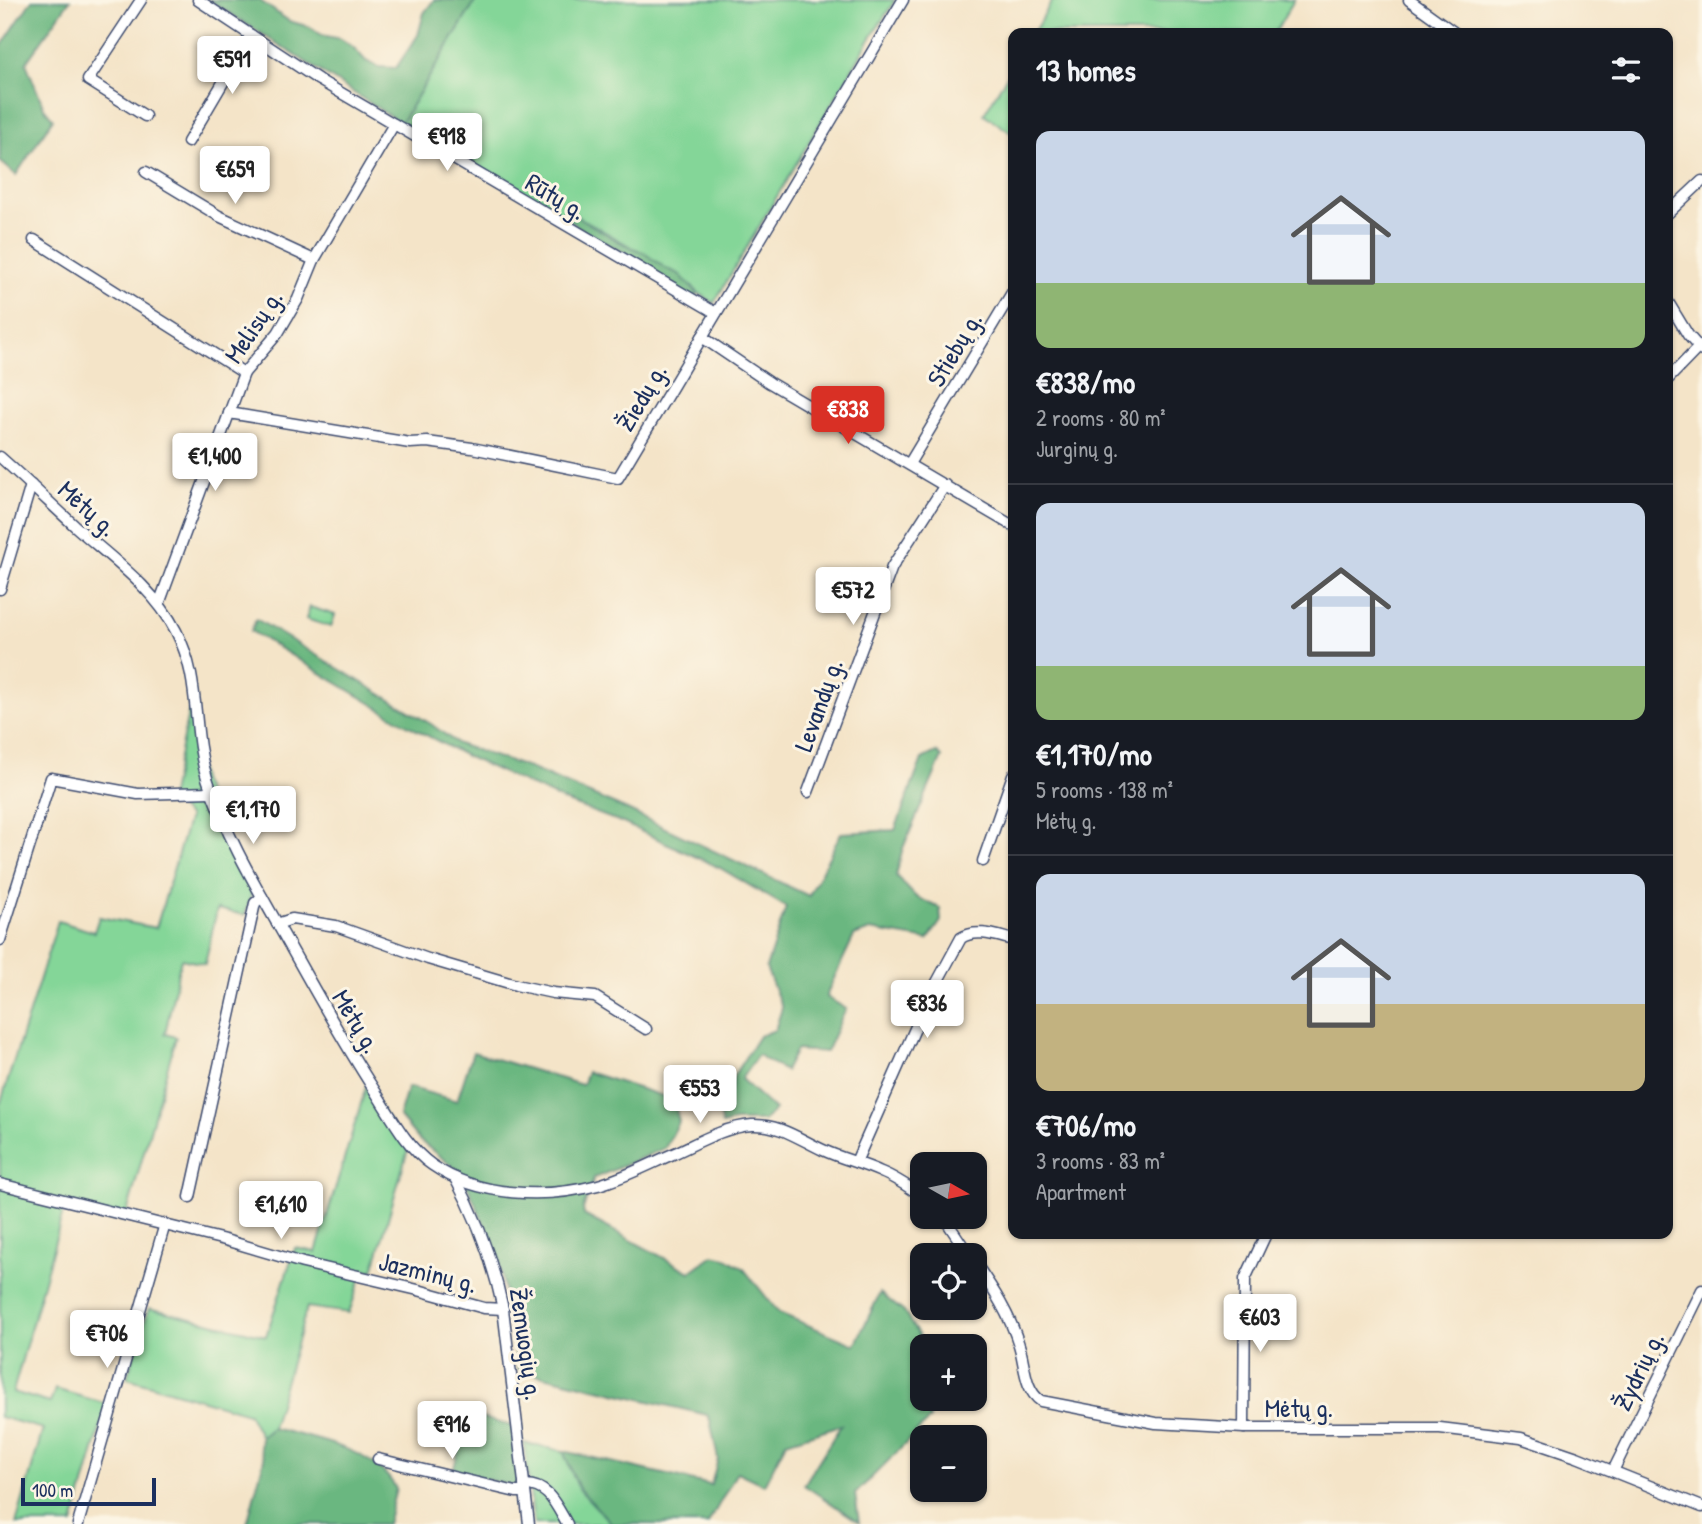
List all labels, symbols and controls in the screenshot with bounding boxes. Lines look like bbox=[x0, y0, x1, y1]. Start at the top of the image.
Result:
pin: €591 bbox=[191, 36, 273, 96]
text: €591 bbox=[213, 43, 251, 74]
text: 13 homes bbox=[1036, 50, 1136, 90]
icon: filters bbox=[1607, 51, 1645, 89]
pin: €918 bbox=[406, 114, 488, 173]
text: €918 bbox=[428, 120, 466, 151]
pin: €659 bbox=[194, 146, 276, 206]
text: €659 bbox=[216, 153, 254, 184]
street label: Rūtų g. bbox=[519, 164, 593, 228]
icon: home bbox=[1278, 177, 1404, 303]
street label: Melisų g. bbox=[216, 282, 290, 370]
street label: Stiebų g. bbox=[918, 305, 990, 393]
street label: Žiedų g. bbox=[607, 357, 675, 437]
text: €838/mo bbox=[1036, 362, 1135, 402]
pin: €838 bbox=[807, 386, 889, 446]
text: €838 bbox=[827, 393, 869, 424]
text: 2 rooms · 80 m² bbox=[1036, 402, 1166, 433]
text: Jurginų g. bbox=[1036, 433, 1118, 464]
pin: €1,400 bbox=[158, 434, 272, 493]
text: €1,400 bbox=[188, 440, 242, 471]
street label: Mėtų g. bbox=[51, 472, 125, 544]
icon: home bbox=[1278, 549, 1404, 675]
pin: €572 bbox=[812, 568, 894, 627]
text: €572 bbox=[832, 574, 874, 605]
street label: Levandų g. bbox=[785, 654, 851, 756]
text: €1,170/mo bbox=[1036, 734, 1152, 774]
text: 5 rooms · 138 m² bbox=[1036, 774, 1173, 805]
pin: €1,170 bbox=[196, 786, 310, 846]
text: €1,170 bbox=[226, 793, 280, 824]
text: Mėtų g. bbox=[1036, 805, 1096, 836]
icon: home bbox=[1278, 920, 1404, 1046]
pin: €836 bbox=[886, 981, 968, 1040]
street label: Mėtų g. bbox=[324, 983, 390, 1059]
text: €836 bbox=[907, 987, 947, 1018]
pin: €553 bbox=[659, 1066, 741, 1125]
text: €553 bbox=[680, 1072, 720, 1103]
text: €706/mo bbox=[1036, 1105, 1136, 1145]
text: 3 rooms · 83 m² bbox=[1036, 1145, 1165, 1176]
north arrow bbox=[910, 1152, 987, 1228]
map controls bbox=[910, 1152, 987, 1502]
text: Apartment bbox=[1036, 1176, 1126, 1207]
pin: €1,610 bbox=[224, 1182, 338, 1241]
text: €1,610 bbox=[255, 1188, 307, 1219]
street label: Jazminų g. bbox=[375, 1243, 481, 1301]
button: locate bbox=[910, 1243, 987, 1320]
street label: Žemuogių g. bbox=[502, 1286, 552, 1402]
pin: €603 bbox=[1219, 1294, 1301, 1354]
text: €603 bbox=[1240, 1301, 1280, 1332]
pin: €706 bbox=[66, 1310, 148, 1370]
text: €706 bbox=[86, 1317, 128, 1348]
street label: Žydrių g. bbox=[1604, 1326, 1672, 1416]
button: + bbox=[910, 1334, 987, 1411]
street label: Mėtų g. bbox=[1265, 1390, 1333, 1425]
pin: €916 bbox=[411, 1402, 493, 1461]
text: €916 bbox=[433, 1408, 471, 1439]
button: − bbox=[910, 1425, 987, 1502]
scale bar bbox=[21, 1475, 156, 1507]
text: 100 m bbox=[32, 1477, 73, 1503]

